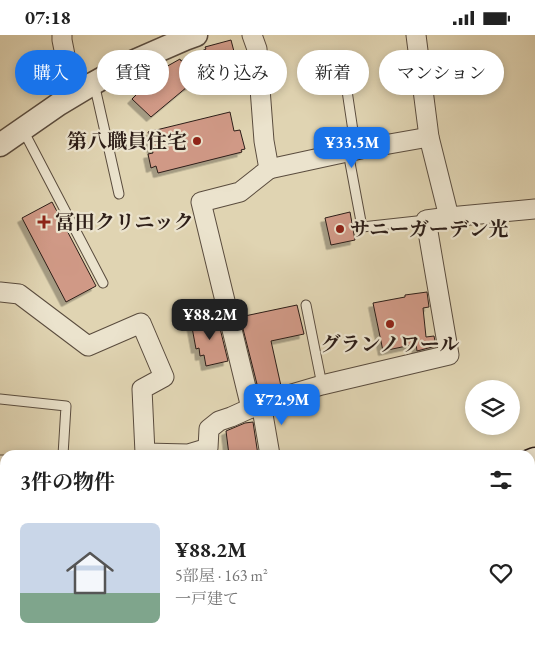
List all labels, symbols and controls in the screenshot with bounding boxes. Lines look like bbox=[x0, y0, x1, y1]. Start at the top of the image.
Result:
text: 07:18 bbox=[25, 5, 71, 30]
chip: 購入 bbox=[15, 50, 87, 95]
chip: 賃貸 bbox=[97, 50, 169, 95]
chip: 絞り込み bbox=[179, 50, 287, 95]
chip: 新着 bbox=[297, 50, 369, 95]
chip: マンション bbox=[379, 50, 504, 95]
pin: ¥33.5M bbox=[311, 127, 393, 169]
place label: 第八職員住宅 bbox=[67, 128, 187, 154]
text: ¥33.5M bbox=[325, 132, 379, 153]
marker: 第八職員住宅 bbox=[191, 135, 203, 147]
place label: 冨田クリニック bbox=[55, 209, 194, 235]
marker: 冨田クリニック bbox=[37, 215, 51, 229]
place label: サニーガーデン光 bbox=[350, 216, 508, 242]
marker: サニーガーデン光 bbox=[334, 223, 346, 235]
pin: ¥88.2M bbox=[169, 299, 251, 341]
text: ¥88.2M bbox=[183, 304, 237, 325]
marker: グランノワール bbox=[384, 318, 396, 330]
place label: グランノワール bbox=[321, 331, 459, 357]
map controls bbox=[465, 380, 520, 435]
button: layers bbox=[465, 380, 520, 435]
pin: ¥72.9M bbox=[241, 383, 323, 426]
text: ¥72.9M bbox=[255, 389, 309, 410]
icon: filters bbox=[487, 466, 515, 494]
text: 3件の物件 bbox=[20, 468, 115, 495]
text: ¥88.2M bbox=[175, 536, 246, 563]
icon: home bbox=[60, 543, 120, 603]
icon: heart bbox=[487, 559, 515, 587]
text: 5部屋 · 163 m² bbox=[175, 565, 268, 586]
text: 一戸建て bbox=[175, 588, 239, 609]

